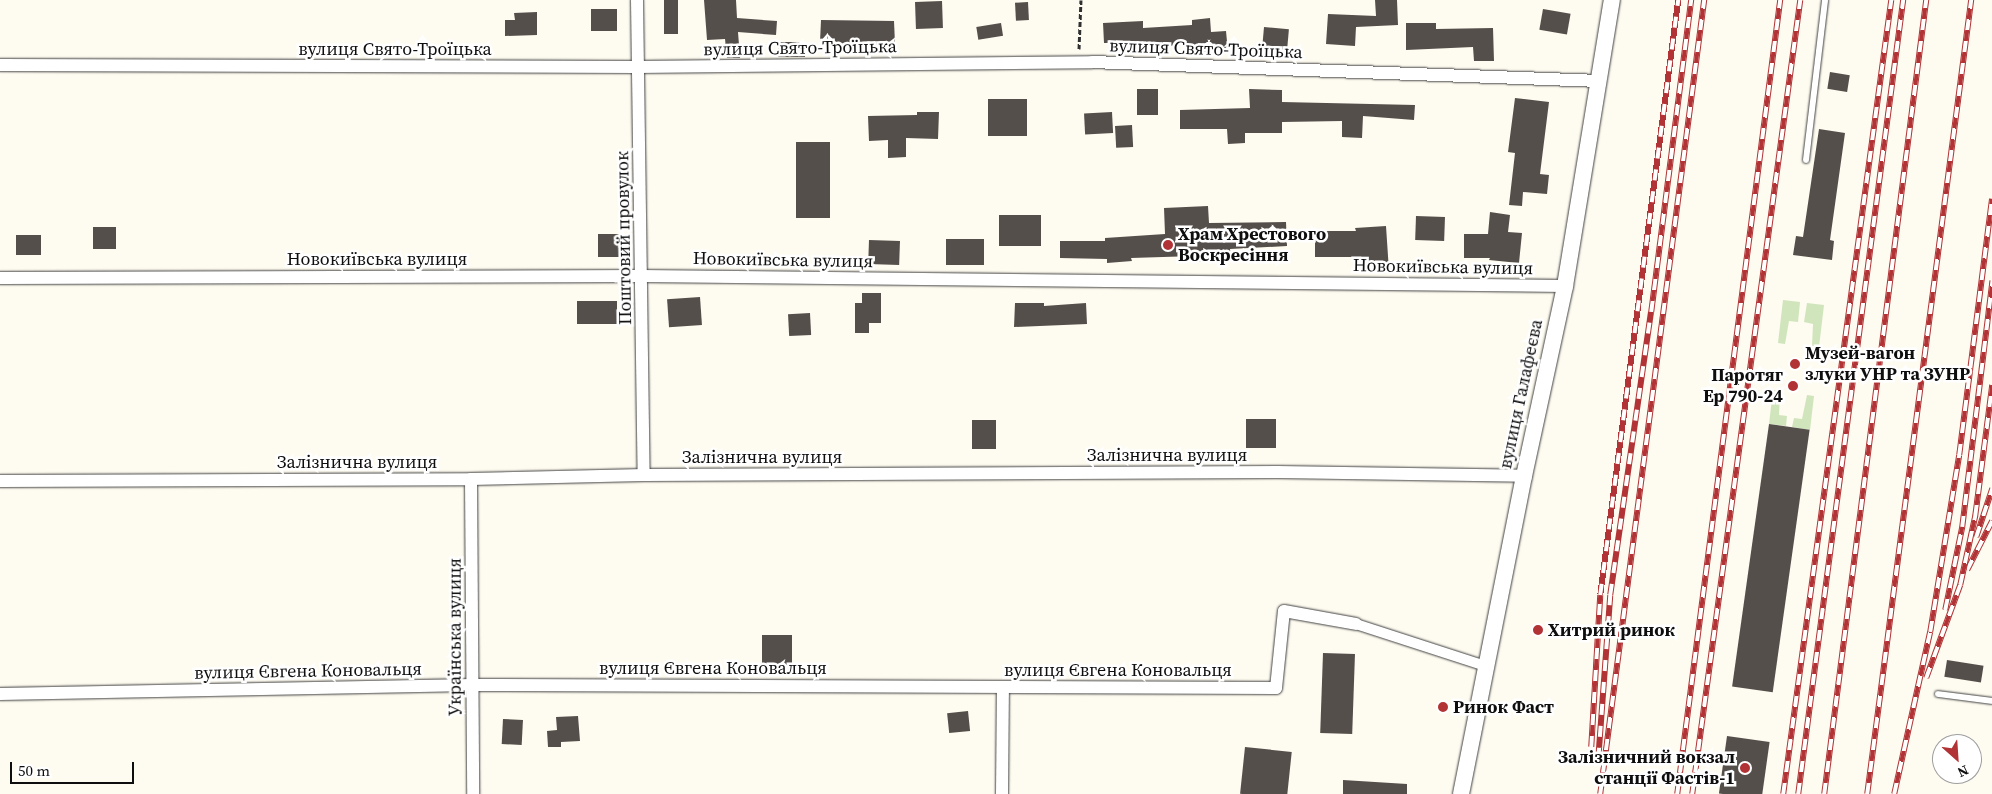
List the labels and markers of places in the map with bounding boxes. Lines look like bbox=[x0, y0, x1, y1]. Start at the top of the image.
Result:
place label: Храм Хрестового Воскресіння bbox=[1178, 224, 1326, 266]
marker: Храм Хрестового Воскресіння bbox=[1162, 239, 1174, 251]
place label: Музей-вагон злуки УНР та ЗУНР bbox=[1805, 343, 1970, 386]
marker: Музей-вагон злуки УНР та ЗУНР bbox=[1789, 358, 1801, 370]
place label: Паротяг Ер 790-24 bbox=[1703, 365, 1783, 408]
marker: Паротяг Ер 790-24 bbox=[1787, 380, 1799, 392]
place label: Хитрий ринок bbox=[1548, 619, 1675, 641]
marker: Хитрий ринок bbox=[1532, 624, 1544, 636]
place label: Ринок Фаст bbox=[1453, 696, 1554, 718]
marker: Ринок Фаст bbox=[1437, 701, 1449, 713]
place label: Залізничний вокзал станції Фастів-1 bbox=[1558, 747, 1735, 790]
marker: Залізничний вокзал станції Фастів-1 bbox=[1739, 762, 1751, 774]

